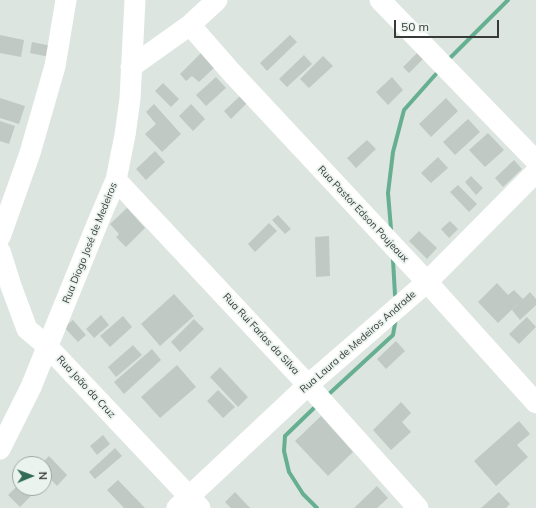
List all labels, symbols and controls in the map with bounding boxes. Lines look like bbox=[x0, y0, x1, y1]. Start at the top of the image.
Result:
scale bar bbox=[396, 12, 501, 38]
text: 50 m bbox=[401, 19, 429, 34]
street label: Rua Pastor Edson Poujeaux bbox=[315, 163, 411, 265]
street label: Rua Diogo José de Medeiros bbox=[60, 181, 120, 305]
street label: Rua Laura de Medeiros Andrade bbox=[298, 288, 418, 396]
street label: Rua Rui Farias da Silva bbox=[220, 291, 302, 377]
street label: Rua João da Cruz bbox=[54, 353, 118, 421]
north arrow bbox=[12, 456, 52, 496]
text: N bbox=[36, 472, 50, 480]

